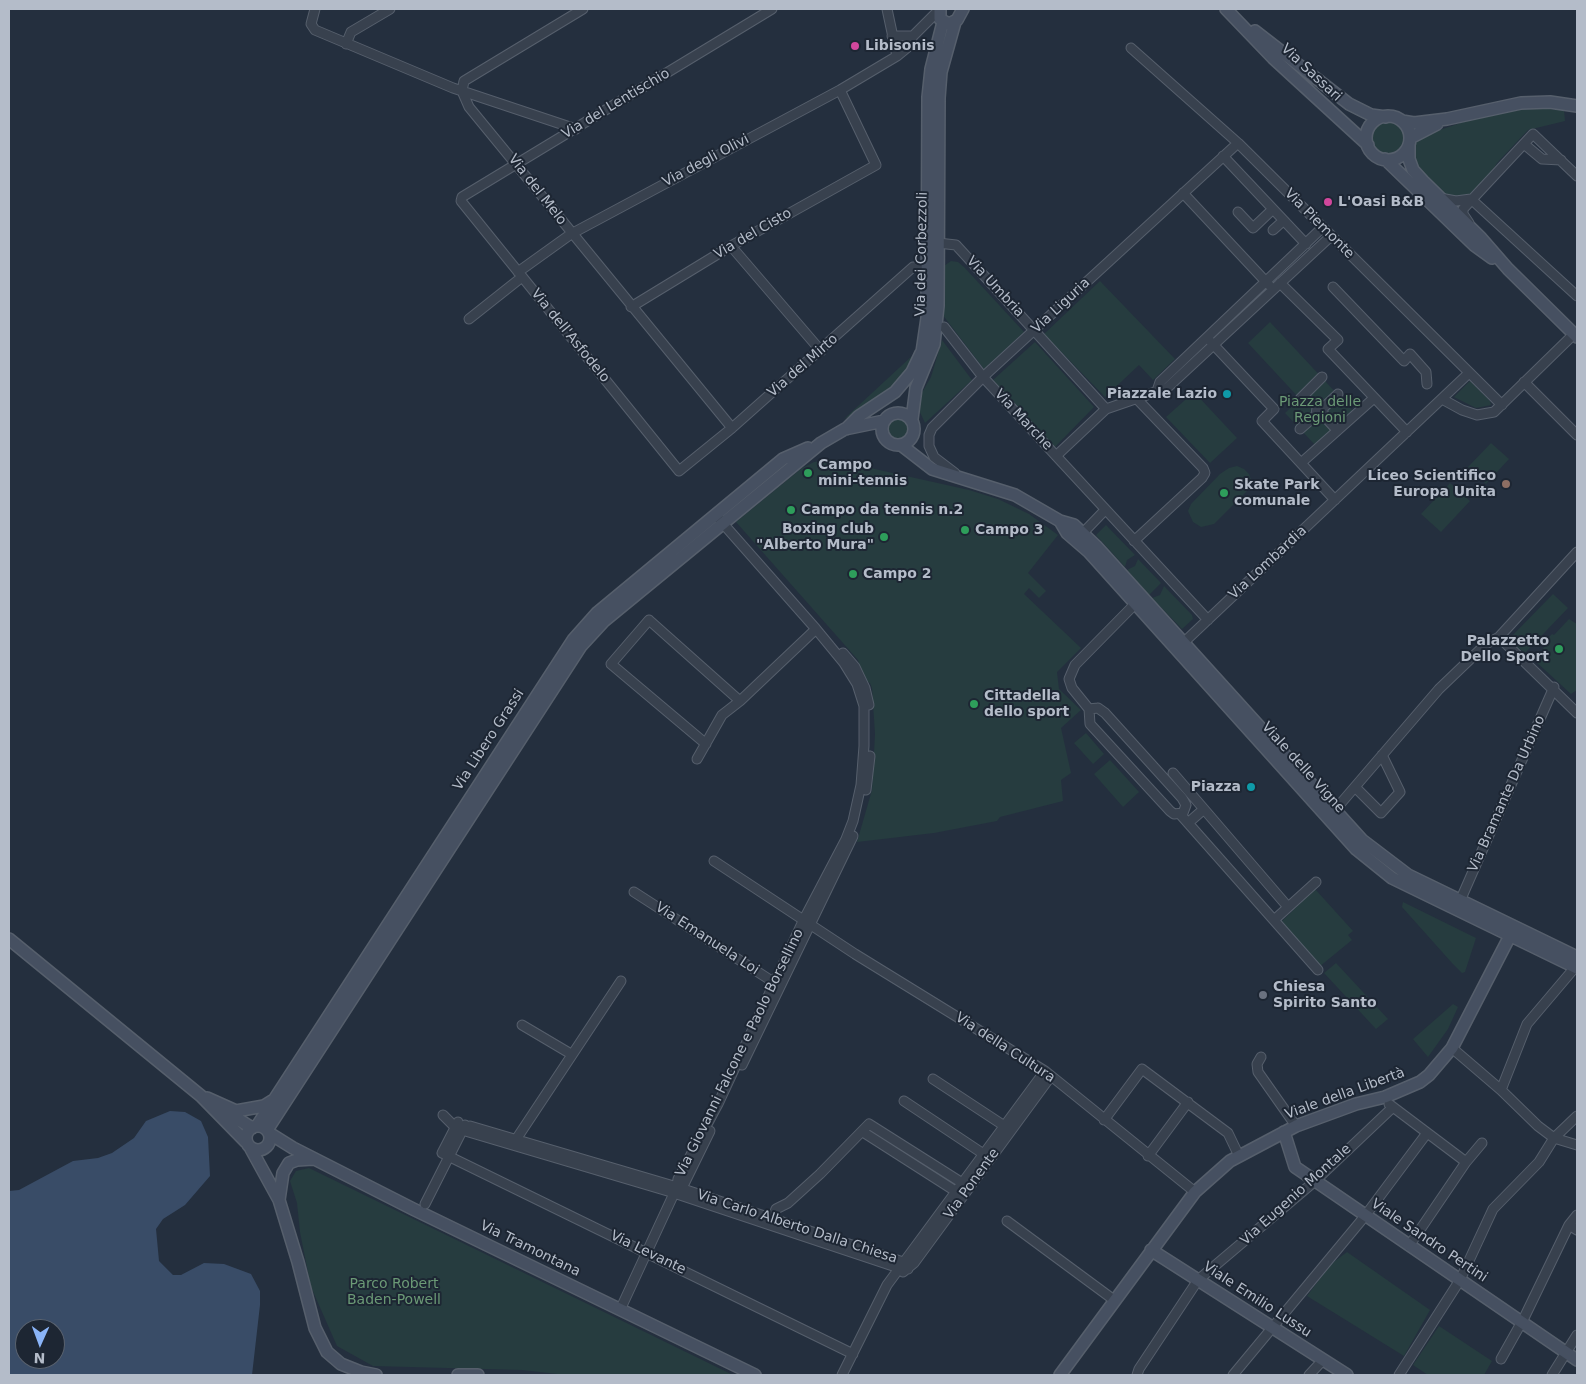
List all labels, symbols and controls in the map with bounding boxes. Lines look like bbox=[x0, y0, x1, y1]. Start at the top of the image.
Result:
place label: Libisonis bbox=[865, 38, 935, 54]
marker: Libisonis bbox=[849, 40, 861, 52]
street label: Via Sassari bbox=[1277, 41, 1345, 105]
street label: Via del Lentischio bbox=[559, 65, 673, 143]
street label: Via degli Olivi bbox=[660, 131, 752, 191]
street label: Via del Melo bbox=[504, 151, 570, 229]
street label: Via Piemonte bbox=[1281, 186, 1357, 262]
street label: Via dei Corbezzoli bbox=[913, 192, 931, 316]
place label: L'Oasi B&B bbox=[1338, 194, 1424, 210]
marker: L'Oasi B&B bbox=[1322, 196, 1334, 208]
street label: Via del Cisto bbox=[711, 205, 795, 263]
street label: Via Umbria bbox=[963, 253, 1027, 321]
street label: Via Liguria bbox=[1028, 275, 1094, 337]
street label: Via dell'Asfodelo bbox=[527, 286, 613, 386]
street label: Via del Mirto bbox=[764, 331, 842, 401]
street label: Via Marche bbox=[990, 386, 1056, 454]
place label: Piazzale Lazio bbox=[1107, 386, 1217, 402]
marker: Piazzale Lazio bbox=[1221, 388, 1233, 400]
park label: Piazza delle Regioni bbox=[1279, 394, 1361, 427]
place label: Campo mini-tennis bbox=[818, 457, 907, 490]
marker: Campo mini-tennis bbox=[802, 467, 814, 479]
place label: Liceo Scientifico Europa Unita bbox=[1368, 468, 1496, 501]
place label: Skate Park comunale bbox=[1234, 477, 1319, 510]
marker: Liceo Scientifico Europa Unita bbox=[1500, 478, 1512, 490]
marker: Skate Park comunale bbox=[1218, 487, 1230, 499]
place label: Campo da tennis n.2 bbox=[801, 502, 963, 518]
marker: Campo da tennis n.2 bbox=[785, 504, 797, 516]
place label: Boxing club "Alberto Mura" bbox=[756, 521, 874, 554]
place label: Campo 3 bbox=[975, 522, 1044, 538]
street label: Via Lombardia bbox=[1226, 523, 1310, 603]
marker: Campo 3 bbox=[959, 524, 971, 536]
marker: Boxing club "Alberto Mura" bbox=[878, 531, 890, 543]
place label: Campo 2 bbox=[863, 566, 932, 582]
marker: Campo 2 bbox=[847, 568, 859, 580]
place label: Palazzetto Dello Sport bbox=[1460, 633, 1549, 666]
marker: Palazzetto Dello Sport bbox=[1553, 643, 1565, 655]
street label: Via Libero Grassi bbox=[450, 686, 528, 794]
place label: Cittadella dello sport bbox=[984, 688, 1069, 720]
marker: Cittadella dello sport bbox=[968, 698, 980, 710]
street label: Via Bramante Da Urbino bbox=[1465, 713, 1549, 875]
street label: Viale delle Vigne bbox=[1258, 719, 1348, 817]
place label: Piazza bbox=[1191, 779, 1241, 795]
marker: Piazza bbox=[1245, 781, 1257, 793]
street label: Via Emanuela Loi bbox=[652, 899, 762, 979]
street label: Via Giovanni Falcone e Paolo Borsellino bbox=[672, 926, 808, 1180]
place label: Chiesa Spirito Santo bbox=[1273, 979, 1377, 1012]
marker: Chiesa Spirito Santo bbox=[1257, 989, 1269, 1001]
street label: Via della Cultura bbox=[952, 1009, 1058, 1087]
street label: Viale della Libertà bbox=[1283, 1065, 1407, 1123]
street label: Via Eugenio Montale bbox=[1237, 1141, 1355, 1249]
street label: Via Ponente bbox=[941, 1145, 1003, 1223]
street label: Via Carlo Alberto Dalla Chiesa bbox=[695, 1187, 899, 1267]
street label: Viale Sandro Pertini bbox=[1368, 1196, 1490, 1286]
street label: Via Tramontana bbox=[477, 1217, 583, 1281]
street label: Via Levante bbox=[607, 1227, 689, 1279]
street label: Viale Emilio Lussu bbox=[1200, 1259, 1314, 1341]
park label: Parco Robert Baden-Powell bbox=[347, 1276, 441, 1308]
north arrow bbox=[15, 1319, 65, 1369]
text: N bbox=[33, 1350, 46, 1366]

